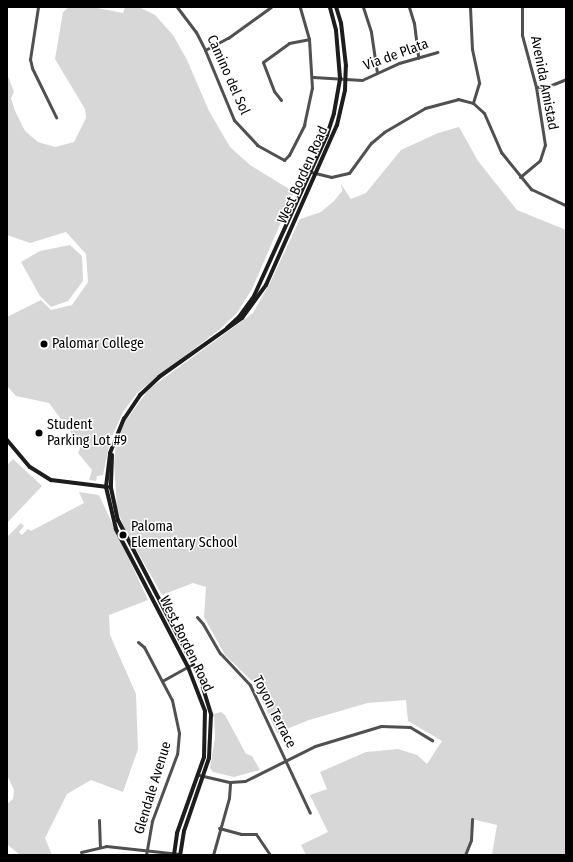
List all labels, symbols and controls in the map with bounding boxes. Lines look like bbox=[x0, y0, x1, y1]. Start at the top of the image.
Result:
street label: Camino del Sol bbox=[203, 32, 253, 118]
street label: Avenida Amistad bbox=[527, 35, 561, 131]
street label: Via de Plata bbox=[361, 36, 431, 74]
street label: West Borden Road bbox=[274, 124, 332, 226]
place label: Palomar College bbox=[52, 336, 144, 352]
marker: Palomar College bbox=[39, 339, 49, 349]
place label: Student Parking Lot #9 bbox=[47, 417, 127, 450]
marker: Student Parking Lot #9 bbox=[34, 428, 44, 438]
place label: Paloma Elementary School bbox=[131, 519, 238, 552]
marker: Paloma Elementary School bbox=[118, 530, 128, 540]
street label: West Borden Road bbox=[155, 593, 217, 695]
street label: Toyon Terrace bbox=[249, 673, 299, 751]
street label: Glendale Avenue bbox=[131, 740, 175, 836]

